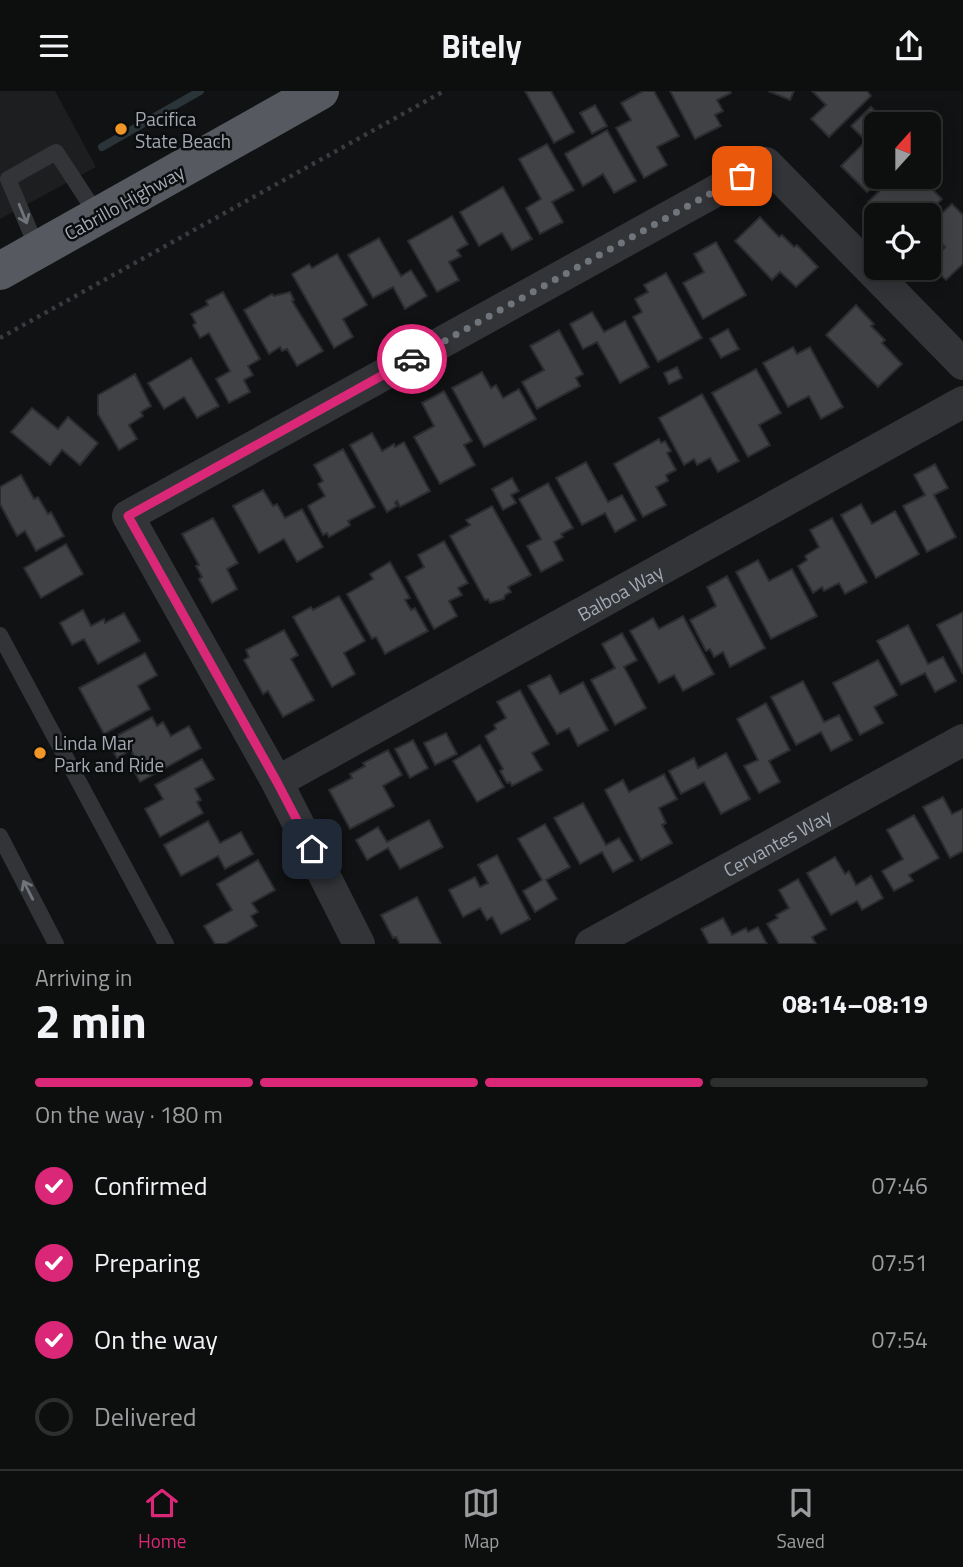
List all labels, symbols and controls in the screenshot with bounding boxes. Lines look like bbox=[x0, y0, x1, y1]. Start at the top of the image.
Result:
text: Bitely bbox=[441, 22, 522, 70]
icon: menu bbox=[35, 27, 73, 65]
icon: share bbox=[890, 27, 928, 65]
place label: Pacifica State Beach bbox=[135, 104, 231, 155]
north arrow bbox=[864, 112, 942, 189]
map controls bbox=[864, 112, 941, 280]
marker: Pacifica State Beach bbox=[113, 121, 129, 137]
pin bbox=[712, 146, 772, 206]
street label: Cabrillo Highway bbox=[59, 157, 189, 247]
icon: bag bbox=[723, 157, 761, 195]
one-way arrow bbox=[17, 203, 30, 225]
button: locate bbox=[864, 203, 941, 280]
courier bbox=[377, 324, 447, 394]
icon: car bbox=[393, 340, 431, 378]
street label: Balboa Way bbox=[572, 556, 668, 628]
place label: Linda Mar Park and Ride bbox=[54, 728, 164, 779]
marker: Linda Mar Park and Ride bbox=[32, 745, 48, 761]
street label: Cervantes Way bbox=[718, 801, 836, 884]
pin bbox=[282, 819, 342, 879]
icon: home bbox=[293, 830, 331, 868]
one-way arrow bbox=[21, 880, 34, 901]
text: Arriving in bbox=[35, 960, 132, 995]
text: 08:14–08:19 bbox=[782, 984, 928, 1023]
text: 2 min bbox=[35, 986, 147, 1056]
text: On the way · 180 m bbox=[35, 1097, 223, 1132]
text: Confirmed bbox=[94, 1166, 208, 1205]
icon: check bbox=[35, 1167, 73, 1205]
text: 07:46 bbox=[871, 1168, 928, 1203]
text: Preparing bbox=[94, 1243, 200, 1282]
icon: check bbox=[35, 1244, 73, 1282]
text: 07:51 bbox=[871, 1245, 928, 1280]
text: On the way bbox=[94, 1320, 218, 1359]
icon: check bbox=[35, 1321, 73, 1359]
text: 07:54 bbox=[871, 1322, 928, 1357]
text: Delivered bbox=[94, 1397, 197, 1436]
tab: Home bbox=[138, 1484, 186, 1555]
tab: Map bbox=[462, 1484, 500, 1555]
tab: Saved bbox=[777, 1484, 825, 1555]

